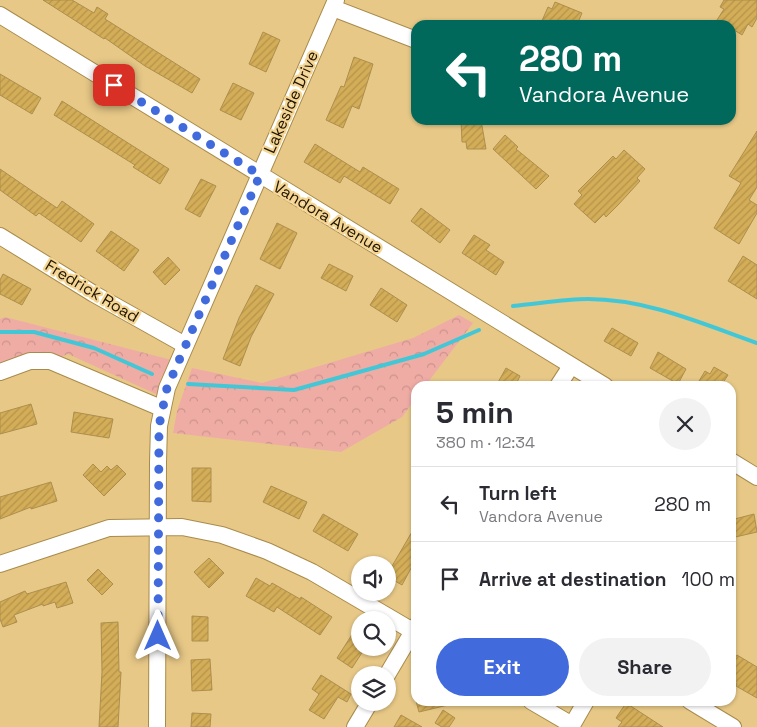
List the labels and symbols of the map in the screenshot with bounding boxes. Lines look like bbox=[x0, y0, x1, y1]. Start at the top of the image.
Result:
street label: Lakeside Drive bbox=[259, 47, 323, 157]
pin bbox=[93, 64, 135, 106]
street label: Vandora Avenue bbox=[269, 176, 387, 258]
street label: Fredrick Road bbox=[41, 255, 143, 327]
position arrow bbox=[131, 609, 183, 661]

